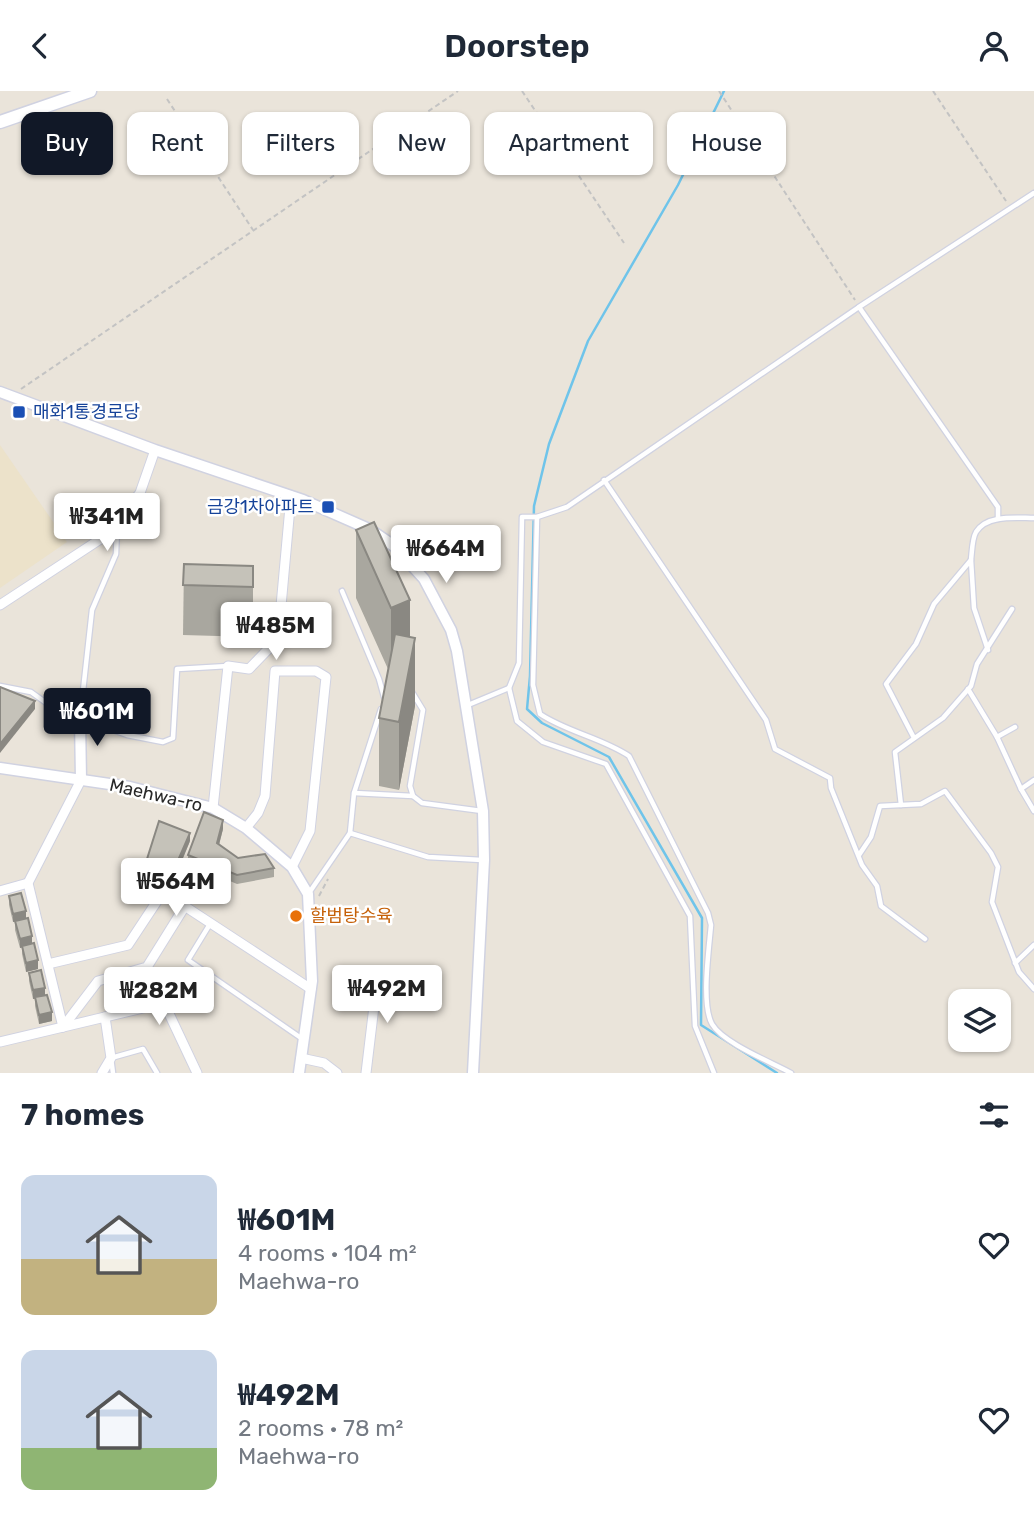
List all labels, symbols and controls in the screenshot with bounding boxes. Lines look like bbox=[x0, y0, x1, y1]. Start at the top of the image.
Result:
icon: back bbox=[21, 27, 59, 65]
text: Doorstep bbox=[444, 27, 590, 65]
icon: person bbox=[975, 27, 1013, 65]
chip: Buy bbox=[21, 112, 113, 175]
chip: Rent bbox=[127, 112, 228, 175]
chip: Filters bbox=[242, 112, 359, 175]
chip: New bbox=[373, 112, 470, 175]
chip: Apartment bbox=[484, 112, 653, 175]
chip: House bbox=[667, 112, 786, 175]
place label: 매화1통경로당 bbox=[33, 401, 140, 423]
marker: 매화1통경로당 bbox=[11, 404, 27, 420]
pin: ₩341M bbox=[58, 493, 156, 553]
place label: 금강1차아파트 bbox=[207, 496, 314, 518]
marker: 금강1차아파트 bbox=[320, 499, 336, 515]
text: ₩341M bbox=[70, 502, 144, 530]
pin: ₩664M bbox=[397, 525, 495, 585]
text: ₩664M bbox=[407, 534, 485, 562]
pin: ₩485M bbox=[227, 603, 325, 662]
text: ₩485M bbox=[237, 611, 315, 639]
pin: ₩601M bbox=[48, 689, 146, 748]
text: ₩601M bbox=[60, 697, 134, 725]
street label: Maehwa-ro bbox=[107, 774, 205, 816]
pin: ₩564M bbox=[127, 859, 225, 918]
text: ₩564M bbox=[137, 867, 215, 895]
place label: 할범탕수육 bbox=[310, 905, 393, 927]
marker: 할범탕수육 bbox=[288, 908, 304, 924]
pin: ₩492M bbox=[338, 965, 436, 1025]
pin: ₩282M bbox=[110, 967, 208, 1027]
text: ₩492M bbox=[348, 974, 426, 1002]
text: ₩282M bbox=[120, 976, 198, 1004]
map controls bbox=[948, 989, 1011, 1052]
button: layers bbox=[948, 989, 1011, 1052]
icon: filters bbox=[975, 1096, 1013, 1134]
text: 7 homes bbox=[21, 1097, 144, 1133]
text: ₩601M bbox=[238, 1202, 335, 1238]
icon: home bbox=[77, 1203, 161, 1287]
icon: heart bbox=[975, 1226, 1013, 1264]
text: 4 rooms · 104 m² bbox=[238, 1239, 417, 1267]
text: Maehwa-ro bbox=[238, 1267, 359, 1295]
text: ₩492M bbox=[238, 1377, 340, 1413]
icon: home bbox=[77, 1378, 161, 1462]
icon: heart bbox=[975, 1401, 1013, 1439]
text: 2 rooms · 78 m² bbox=[238, 1414, 403, 1442]
text: Maehwa-ro bbox=[238, 1442, 359, 1470]

